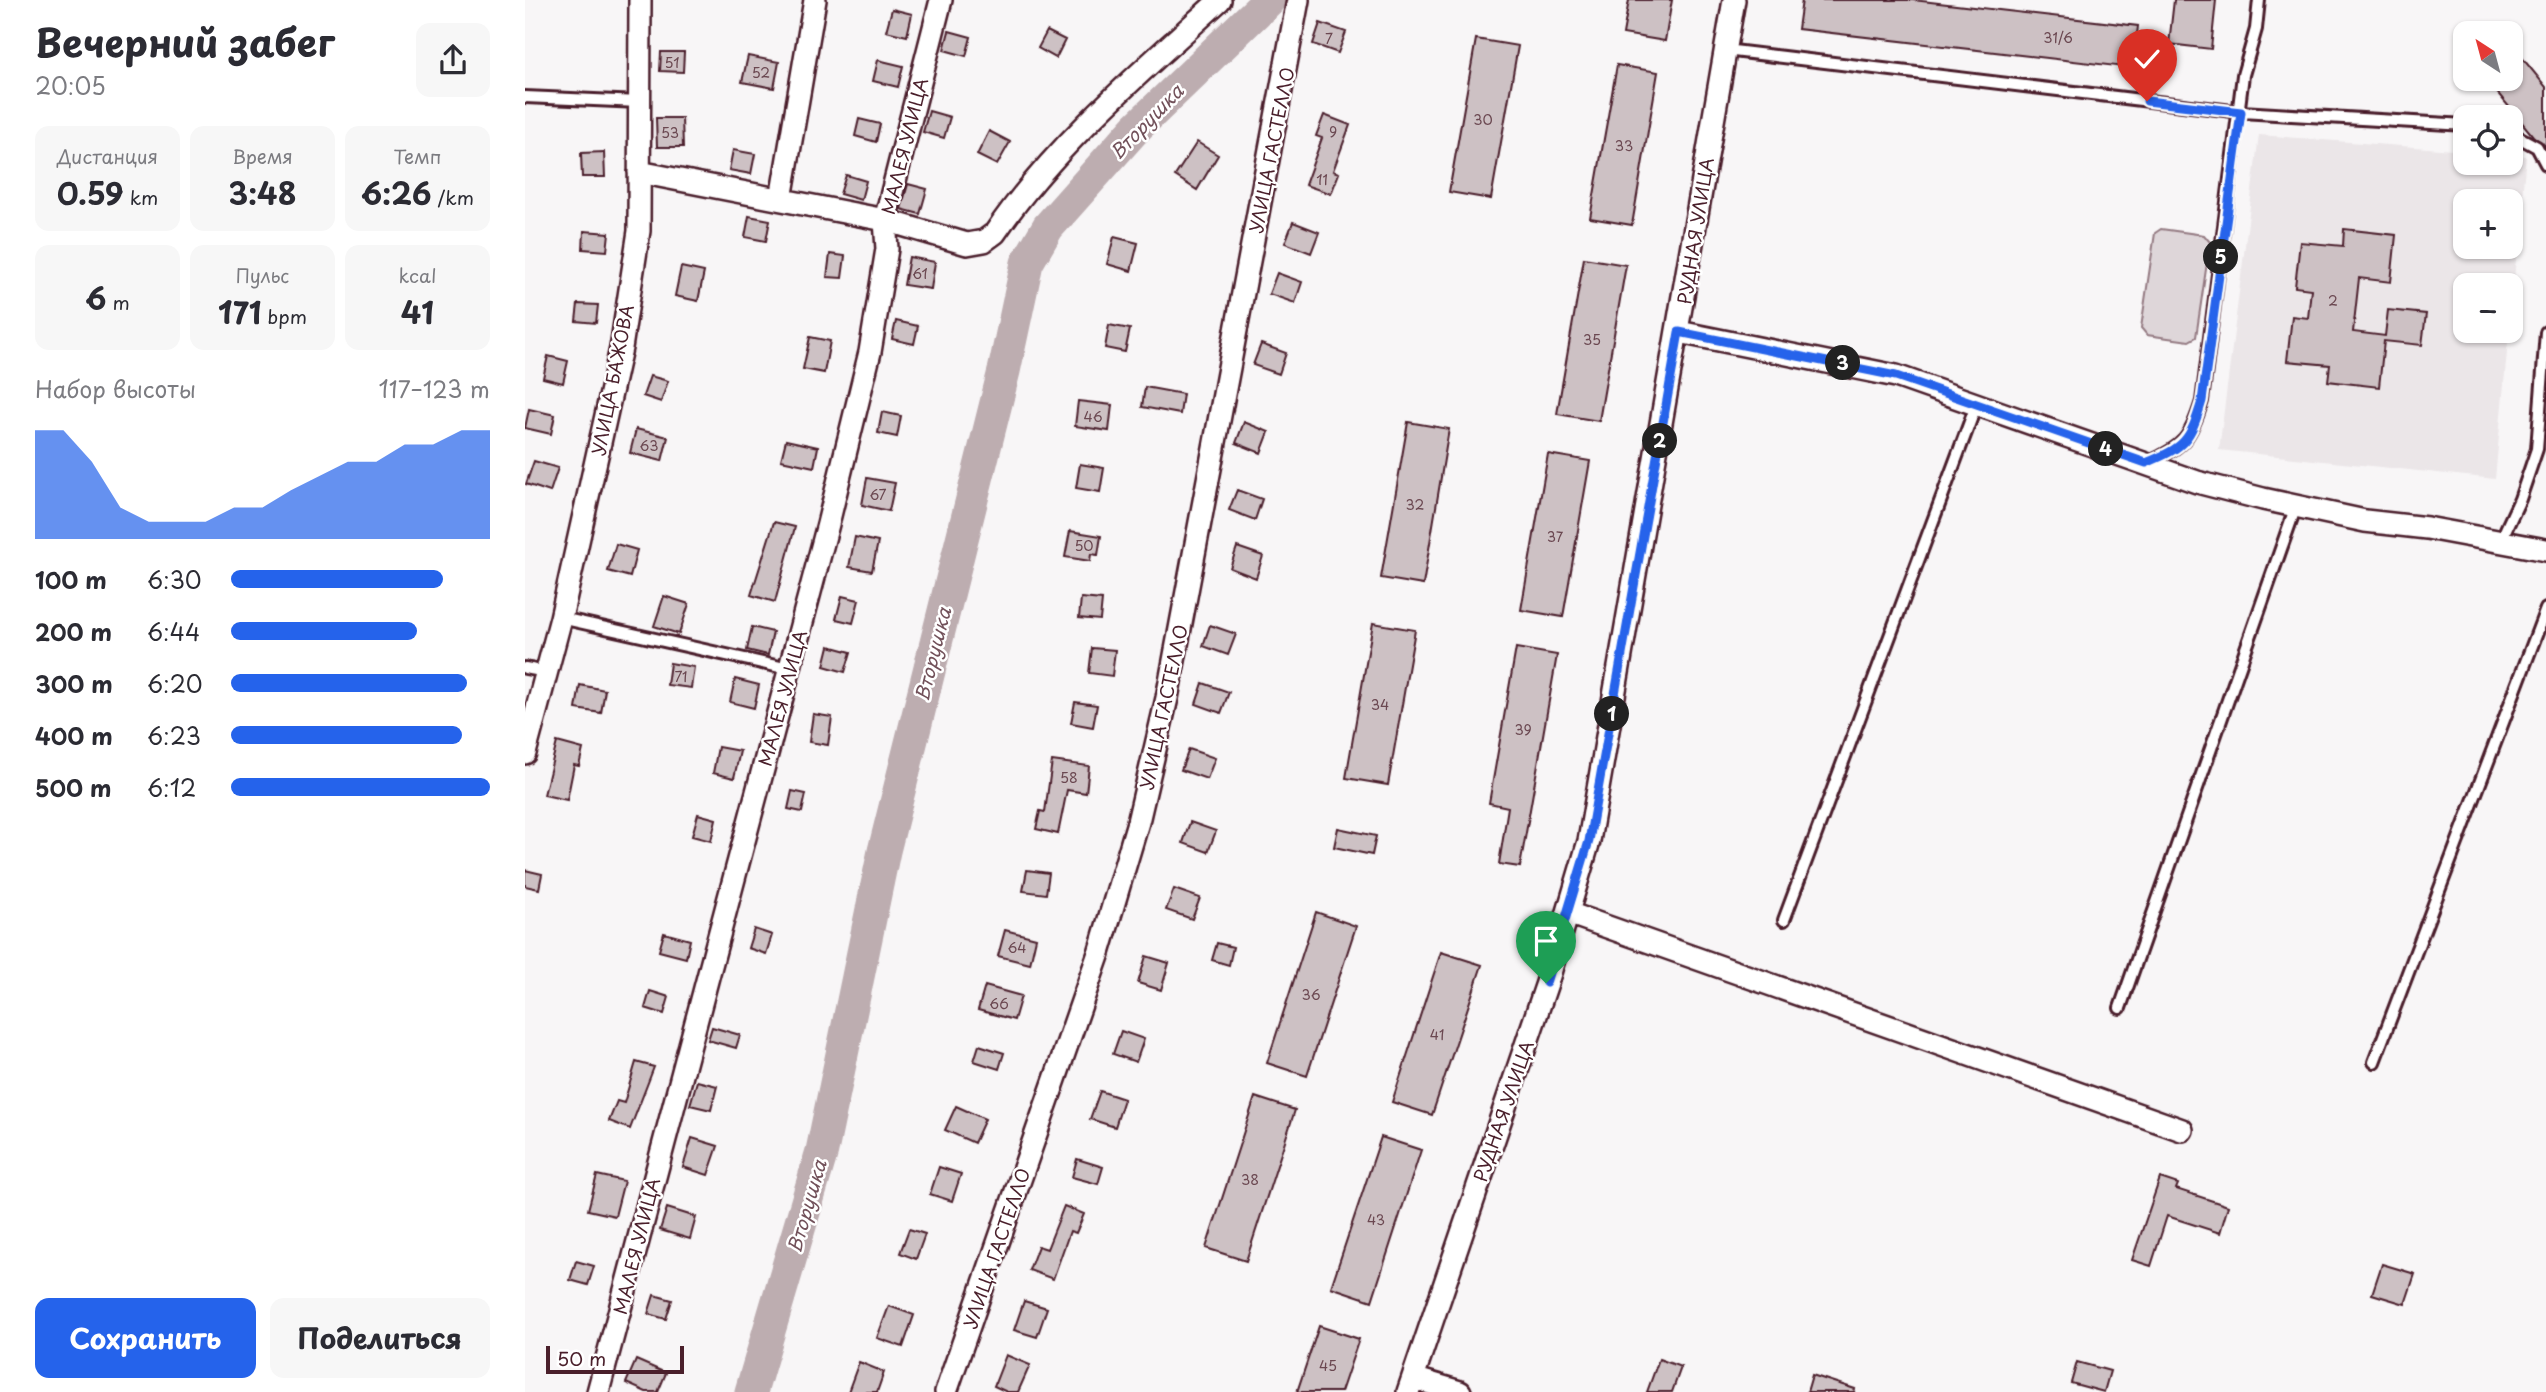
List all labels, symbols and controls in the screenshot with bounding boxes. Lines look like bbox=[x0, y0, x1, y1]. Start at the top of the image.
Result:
text: Вечерний забег bbox=[35, 13, 335, 70]
north arrow bbox=[2453, 21, 2523, 91]
map controls bbox=[2453, 21, 2523, 343]
button: share bbox=[416, 23, 490, 97]
house number: 31/6 bbox=[2043, 27, 2073, 48]
house number: 7 bbox=[1325, 28, 1333, 49]
pin bbox=[2117, 29, 2177, 101]
icon: check bbox=[2128, 40, 2166, 78]
house number: 51 bbox=[665, 52, 679, 73]
house number: 52 bbox=[752, 62, 770, 83]
street label: УЛИЦА ГАСТЕЛЛО bbox=[1242, 65, 1300, 235]
text: 20:05 bbox=[35, 68, 106, 103]
street label: МАЛЕЯ УЛИЦА bbox=[874, 75, 934, 217]
water label: Вторушка bbox=[1103, 76, 1190, 165]
button: locate bbox=[2453, 105, 2523, 175]
house number: 30 bbox=[1473, 109, 1493, 130]
house number: 9 bbox=[1329, 121, 1337, 142]
house number: 53 bbox=[661, 122, 679, 143]
house number: 33 bbox=[1615, 135, 1633, 156]
text: Дистанция bbox=[57, 142, 158, 170]
text: Время bbox=[232, 142, 293, 170]
text: Темп bbox=[393, 142, 442, 170]
street label: РУДНАЯ УЛИЦА bbox=[1670, 155, 1720, 306]
house number: 11 bbox=[1316, 169, 1328, 190]
text: 0.59 bbox=[57, 170, 124, 215]
text: 3:48 bbox=[229, 170, 296, 215]
text: 6:26 bbox=[361, 170, 431, 215]
text: km bbox=[124, 183, 158, 211]
text: /km bbox=[431, 183, 474, 211]
button: + bbox=[2453, 189, 2523, 259]
pin: 5 bbox=[2203, 240, 2239, 274]
text: 5 bbox=[2214, 242, 2227, 270]
text: Пульс bbox=[236, 261, 289, 289]
text: kcal bbox=[399, 261, 436, 289]
house number: 61 bbox=[912, 263, 928, 284]
button: − bbox=[2453, 273, 2523, 343]
text: 6 bbox=[85, 275, 106, 320]
text: m bbox=[106, 288, 130, 316]
text: 171 bbox=[218, 289, 261, 334]
text: 41 bbox=[401, 289, 434, 334]
house number: 2 bbox=[2328, 290, 2338, 311]
text: bpm bbox=[261, 302, 307, 330]
street label: УЛИЦА БАЖОВА bbox=[584, 302, 640, 458]
house number: 35 bbox=[1583, 329, 1601, 350]
pin: 3 bbox=[1825, 346, 1861, 380]
text: 3 bbox=[1836, 348, 1849, 376]
text: Набор высоты bbox=[35, 371, 196, 406]
text: 117–123 m bbox=[378, 371, 490, 406]
house number: 46 bbox=[1083, 406, 1103, 427]
pin: 2 bbox=[1643, 424, 1677, 458]
text: 2 bbox=[1653, 426, 1666, 454]
pin: 4 bbox=[2089, 432, 2123, 466]
text: 4 bbox=[2099, 434, 2112, 462]
house number: 63 bbox=[640, 435, 658, 456]
house number: 67 bbox=[869, 484, 887, 505]
house number: 32 bbox=[1406, 494, 1424, 515]
house number: 37 bbox=[1547, 526, 1564, 547]
house number: 50 bbox=[1074, 535, 1094, 556]
text: 100 m bbox=[35, 562, 107, 597]
text: 6:30 bbox=[147, 562, 202, 597]
water label: Вторушка bbox=[907, 603, 957, 704]
text: 200 m bbox=[35, 614, 112, 649]
text: 6:44 bbox=[147, 614, 200, 649]
street label: УЛИЦА ГАСТЕЛЛО bbox=[1132, 622, 1194, 792]
street label: МАЛЕЯ УЛИЦА bbox=[751, 627, 813, 769]
text: 300 m bbox=[35, 666, 113, 701]
text: 6:20 bbox=[147, 666, 203, 701]
house number: 71 bbox=[674, 666, 688, 687]
house number: 34 bbox=[1371, 694, 1389, 715]
pin: 1 bbox=[1595, 696, 1629, 732]
text: 1 bbox=[1607, 699, 1616, 727]
text: 400 m bbox=[35, 718, 113, 753]
text: 6:23 bbox=[147, 718, 201, 753]
house number: 39 bbox=[1514, 719, 1532, 740]
house number: 58 bbox=[1060, 767, 1078, 788]
text: 500 m bbox=[35, 770, 112, 805]
text: 6:12 bbox=[147, 770, 196, 805]
pin bbox=[1516, 911, 1576, 983]
icon: arrive bbox=[1527, 922, 1565, 960]
house number: 64 bbox=[1007, 937, 1027, 958]
house number: 36 bbox=[1301, 984, 1321, 1005]
house number: 66 bbox=[989, 993, 1009, 1014]
house number: 41 bbox=[1430, 1024, 1444, 1045]
street label: РУДНАЯ УЛИЦА bbox=[1466, 1036, 1540, 1186]
water label: Вторушка bbox=[779, 1155, 833, 1256]
street label: УЛИЦА ГАСТЕЛЛО bbox=[956, 1164, 1036, 1332]
house number: 38 bbox=[1241, 1169, 1259, 1190]
street label: МАЛЕЯ УЛИЦА bbox=[606, 1175, 666, 1317]
house number: 43 bbox=[1367, 1209, 1385, 1230]
button: Сохранить bbox=[35, 1298, 256, 1378]
button: Поделиться bbox=[270, 1298, 490, 1378]
scale bar bbox=[546, 1343, 684, 1375]
text: 50 m bbox=[557, 1344, 606, 1372]
house number: 45 bbox=[1319, 1355, 1337, 1376]

